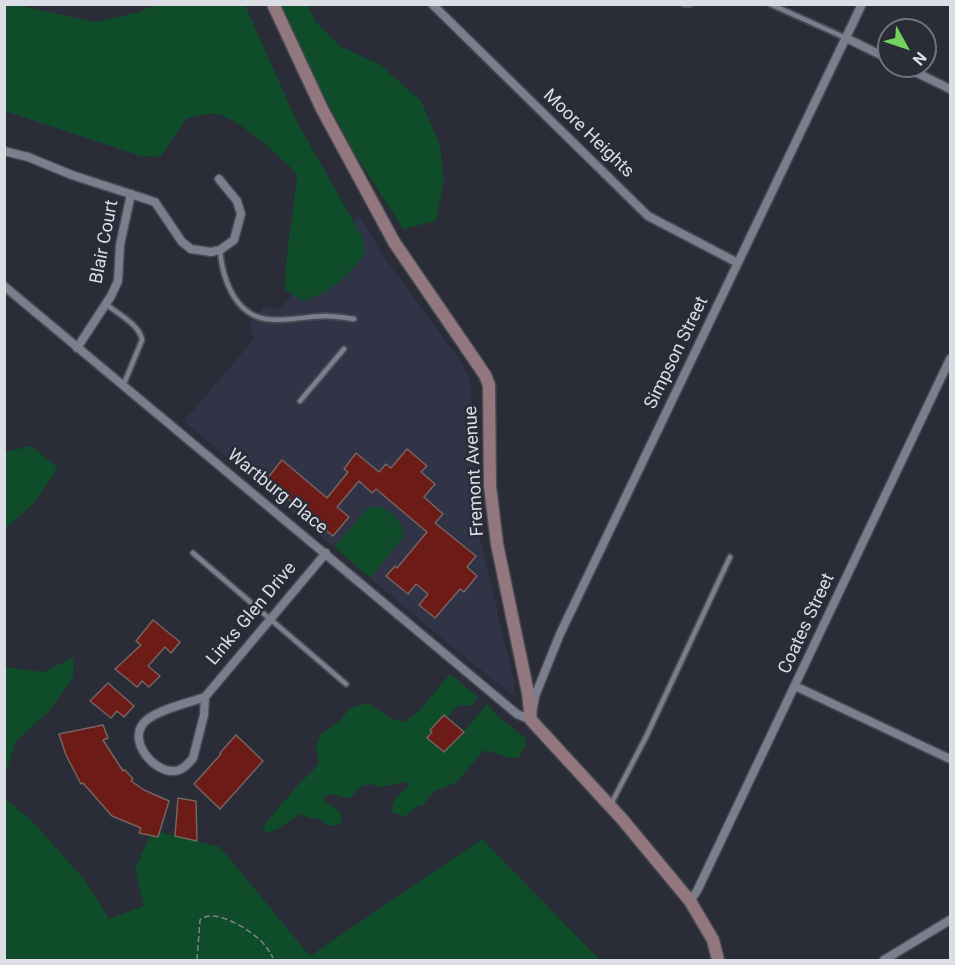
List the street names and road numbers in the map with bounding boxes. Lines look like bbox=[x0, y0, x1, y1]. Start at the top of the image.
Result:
street label: Moore Heights bbox=[538, 85, 638, 183]
street label: Blair Court bbox=[86, 198, 124, 286]
street label: Simpson Street bbox=[640, 293, 714, 413]
street label: Fremont Avenue bbox=[461, 405, 489, 537]
street label: Wartburg Place bbox=[222, 445, 332, 539]
street label: Links Glen Drive bbox=[203, 558, 301, 670]
street label: Coates Street bbox=[774, 570, 840, 678]

